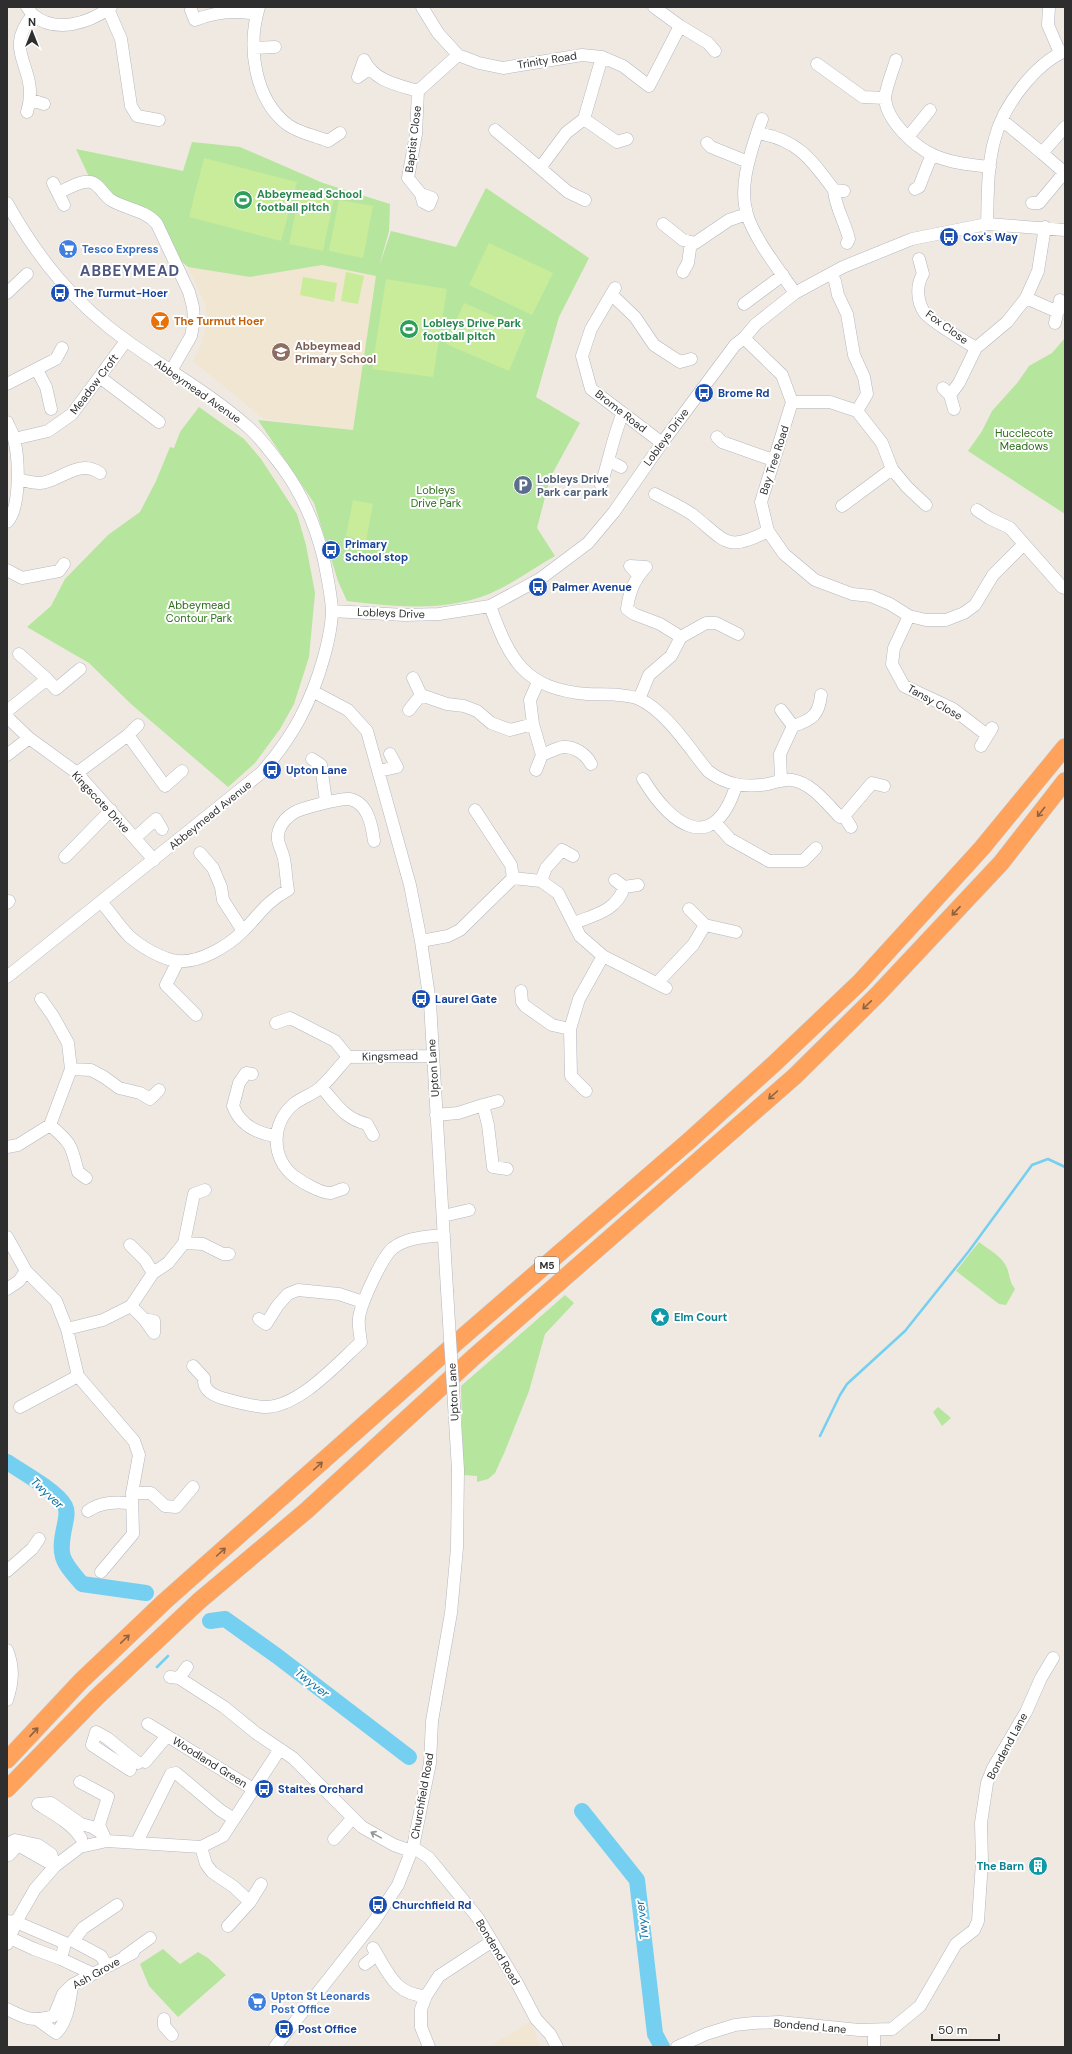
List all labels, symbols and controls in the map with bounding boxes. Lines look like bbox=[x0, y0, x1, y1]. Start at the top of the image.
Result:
north arrow bbox=[12, 12, 52, 52]
text: N bbox=[28, 15, 36, 29]
street label: Trinity Road bbox=[516, 48, 578, 72]
street label: Baptist Close bbox=[402, 105, 424, 173]
place label: Abbeymead School football pitch bbox=[257, 187, 362, 214]
sports icon: Abbeymead School football pitch bbox=[232, 189, 254, 211]
bus stop icon: Cox's Way bbox=[938, 226, 960, 248]
place label: Cox's Way bbox=[963, 230, 1018, 244]
supermarket icon: Tesco Express bbox=[57, 238, 79, 260]
place label: Tesco Express bbox=[82, 242, 159, 256]
district label: ABBEYMEAD bbox=[80, 261, 180, 281]
bus stop icon: The Turmut-Hoer bbox=[49, 282, 71, 304]
place label: The Turmut-Hoer bbox=[74, 286, 168, 300]
street label: Fox Close bbox=[923, 307, 971, 347]
bar icon: The Turmut Hoer bbox=[149, 310, 171, 332]
place label: The Turmut Hoer bbox=[174, 314, 265, 328]
place label: Lobleys Drive Park football pitch bbox=[423, 316, 522, 343]
sports icon: Lobleys Drive Park football pitch bbox=[398, 318, 420, 340]
place label: Abbeymead Primary School bbox=[295, 339, 376, 366]
school or university icon: Abbeymead Primary School bbox=[270, 341, 292, 363]
street label: Meadow Croft bbox=[67, 351, 121, 417]
street label: Abbeymead Avenue bbox=[152, 356, 244, 426]
bus stop icon: Brome Rd bbox=[693, 382, 715, 404]
place label: Brome Rd bbox=[718, 386, 770, 400]
street label: Brome Road bbox=[592, 387, 650, 436]
street label: Lobleys Drive bbox=[640, 405, 692, 469]
street label: Bay Tree Road bbox=[756, 424, 792, 496]
park label: Hucclecote Meadows bbox=[995, 426, 1053, 453]
place label: Lobleys Drive Park car park bbox=[537, 472, 609, 499]
parking icon: Lobleys Drive Park car park bbox=[512, 474, 534, 496]
park label: Lobleys Drive Park bbox=[411, 483, 462, 510]
place label: Primary School stop bbox=[345, 537, 408, 564]
bus stop icon: Primary School stop bbox=[320, 539, 342, 561]
bus stop icon: Palmer Avenue bbox=[527, 576, 549, 598]
place label: Palmer Avenue bbox=[552, 580, 632, 594]
park label: Abbeymead Contour Park bbox=[166, 598, 233, 625]
street label: Lobleys Drive bbox=[357, 605, 425, 621]
street label: Tansy Close bbox=[905, 681, 965, 723]
bus stop icon: Upton Lane bbox=[261, 759, 283, 781]
place label: Upton Lane bbox=[286, 763, 348, 777]
street label: Kingscote Drive bbox=[69, 768, 133, 836]
street label: Abbeymead Avenue bbox=[166, 777, 254, 853]
one-way arrow bbox=[1036, 806, 1045, 817]
one-way arrow bbox=[952, 905, 961, 915]
bus stop icon: Laurel Gate bbox=[410, 988, 432, 1010]
place label: Laurel Gate bbox=[435, 992, 497, 1006]
one-way arrow bbox=[862, 1000, 872, 1010]
street label: Upton Lane bbox=[424, 1039, 442, 1097]
street label: Kingsmead bbox=[362, 1049, 418, 1063]
one-way arrow bbox=[768, 1090, 778, 1100]
road number: M5 bbox=[535, 1257, 559, 1273]
place icon: Elm Court bbox=[649, 1306, 671, 1328]
place label: Elm Court bbox=[674, 1310, 727, 1324]
street label: Upton Lane bbox=[444, 1363, 462, 1421]
one-way arrow bbox=[313, 1461, 323, 1470]
water label: Twyver bbox=[27, 1474, 67, 1513]
one-way arrow bbox=[216, 1547, 226, 1556]
one-way arrow bbox=[120, 1635, 130, 1644]
water label: Twyver bbox=[291, 1664, 333, 1702]
street label: Bondend Lane bbox=[984, 1710, 1030, 1782]
one-way arrow bbox=[29, 1727, 38, 1737]
street label: Woodland Green bbox=[170, 1733, 250, 1791]
street label: Churchfield Road bbox=[408, 1752, 436, 1840]
bus stop icon: Staites Orchard bbox=[253, 1778, 275, 1800]
place label: Staites Orchard bbox=[278, 1782, 363, 1796]
one-way arrow bbox=[370, 1831, 382, 1839]
building icon: The Barn bbox=[1027, 1855, 1049, 1877]
place label: The Barn bbox=[977, 1859, 1024, 1873]
bus stop icon: Churchfield Rd bbox=[367, 1894, 389, 1916]
place label: Churchfield Rd bbox=[392, 1898, 471, 1912]
water label: Twyver bbox=[632, 1899, 652, 1941]
street label: Bondend Road bbox=[473, 1917, 523, 1988]
street label: Ash Grove bbox=[70, 1954, 122, 1992]
place label: Upton St Leonards Post Office bbox=[271, 1989, 370, 2016]
supermarket icon: Upton St Leonards Post Office bbox=[246, 1991, 268, 2013]
street label: Bondend Lane bbox=[773, 2016, 847, 2036]
scale bar bbox=[932, 2016, 999, 2042]
bus stop icon: Post Office bbox=[273, 2018, 295, 2040]
place label: Post Office bbox=[298, 2022, 357, 2036]
text: 50 m bbox=[938, 2022, 967, 2038]

